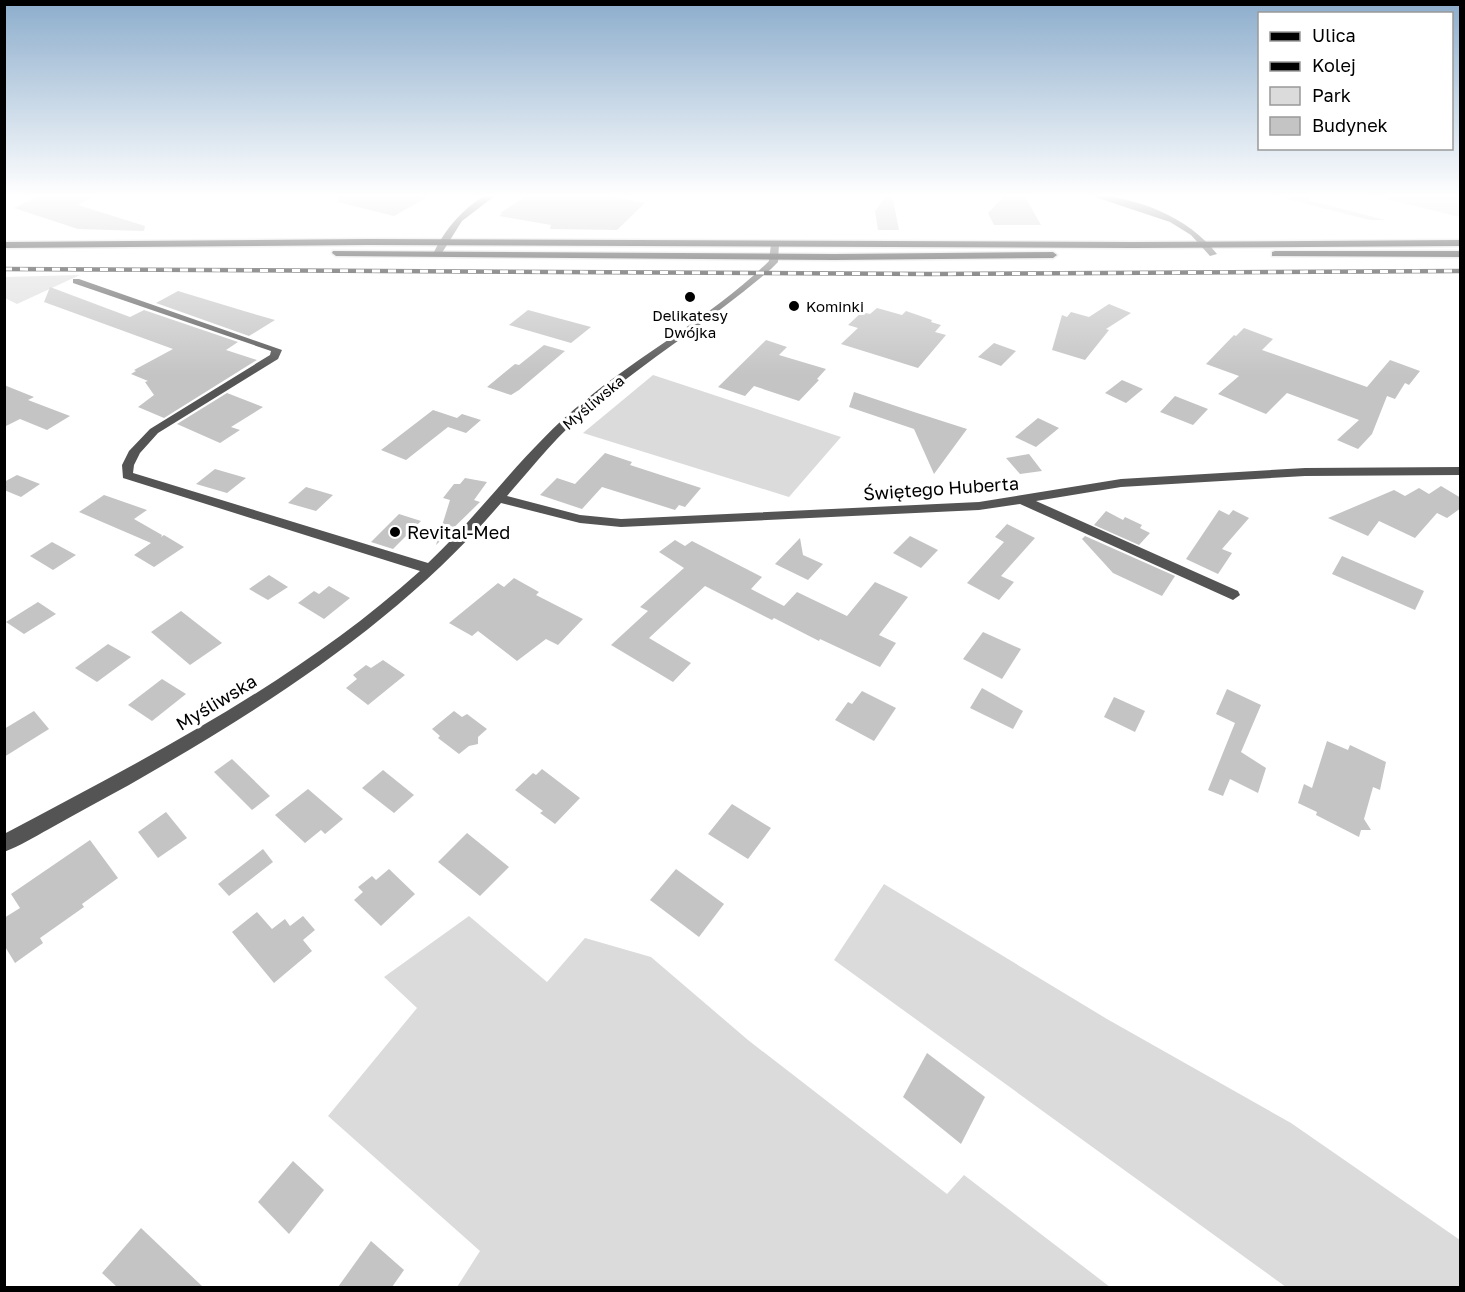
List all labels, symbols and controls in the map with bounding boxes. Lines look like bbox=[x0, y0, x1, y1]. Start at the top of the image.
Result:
legend bbox=[1258, 12, 1453, 150]
text: Ulica bbox=[1312, 24, 1356, 46]
text: Kolej bbox=[1312, 54, 1356, 76]
text: Park bbox=[1312, 84, 1351, 106]
text: Budynek bbox=[1312, 114, 1388, 136]
marker: Delikatesy Dwójka bbox=[683, 290, 697, 304]
place label: Kominki bbox=[806, 297, 864, 315]
marker: Kominki bbox=[787, 299, 801, 313]
place label: Delikatesy Dwójka bbox=[652, 306, 728, 341]
street label: Myśliwska bbox=[558, 371, 628, 433]
street label: Świętego Huberta bbox=[862, 472, 1020, 504]
place label: Revital-Med bbox=[407, 521, 510, 543]
marker: Revital-Med bbox=[388, 525, 402, 539]
street label: Myśliwska bbox=[172, 669, 260, 735]

